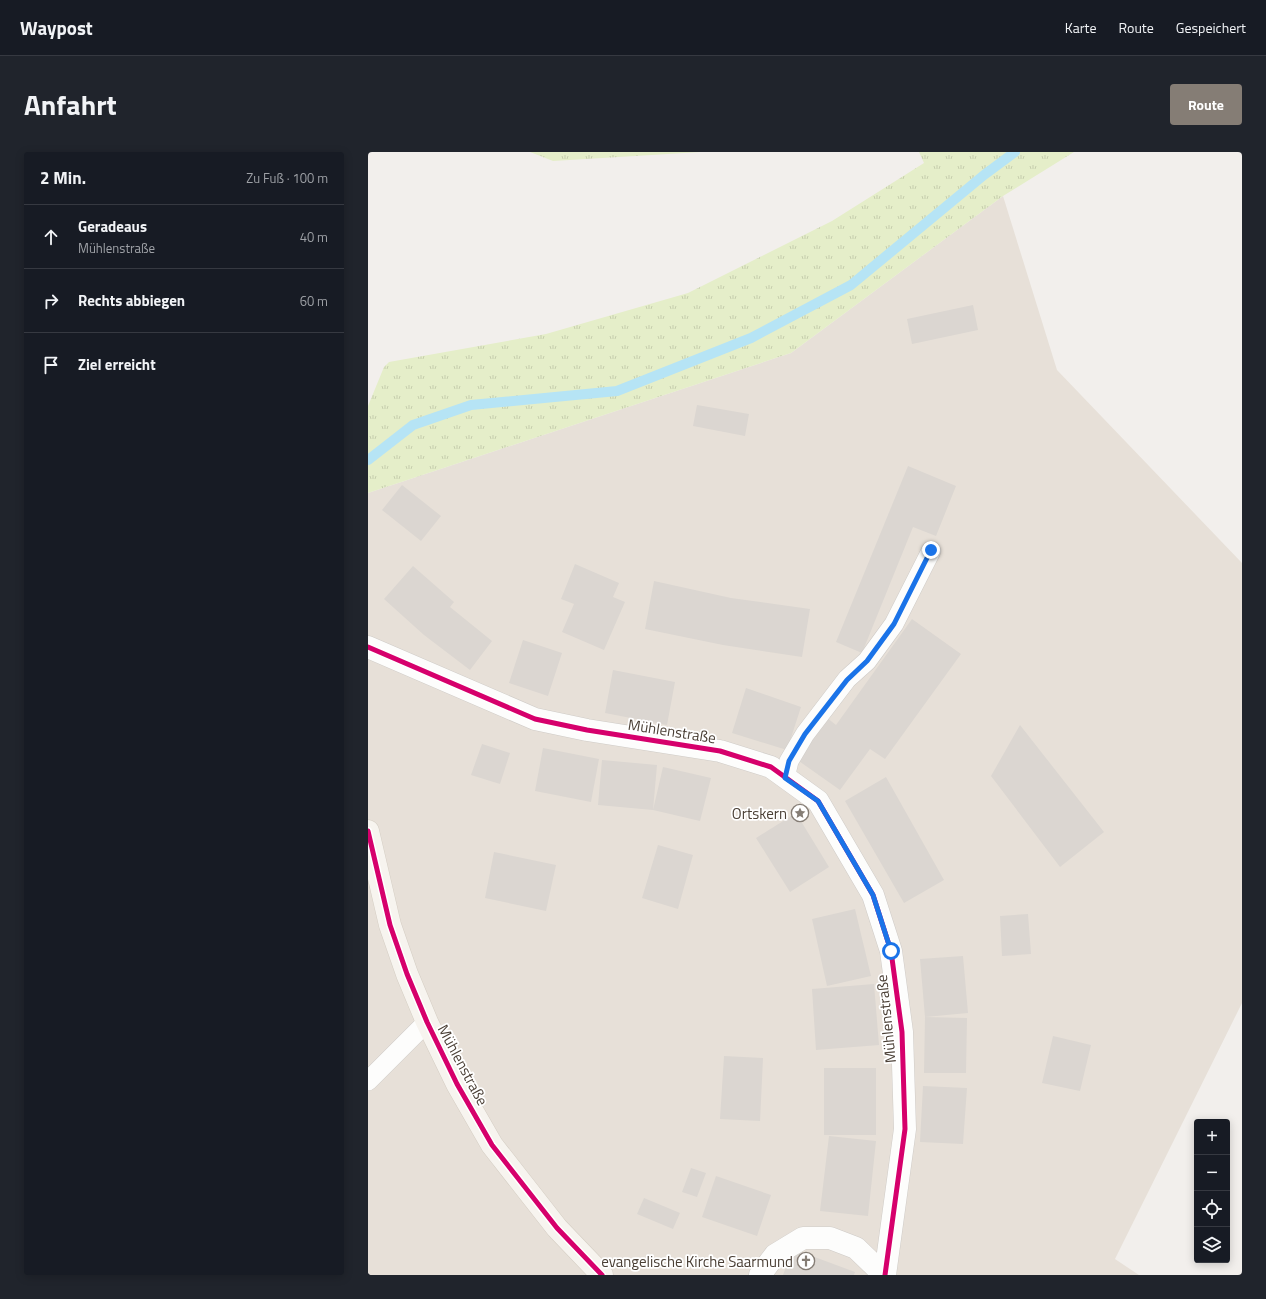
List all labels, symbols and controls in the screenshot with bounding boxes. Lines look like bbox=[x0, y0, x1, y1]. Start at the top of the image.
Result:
text: Waypost bbox=[20, 13, 93, 42]
text: Karte bbox=[1065, 17, 1097, 38]
text: Route bbox=[1119, 17, 1154, 38]
text: Gespeichert bbox=[1176, 17, 1246, 38]
text: Anfahrt bbox=[24, 83, 117, 126]
button: Route bbox=[1170, 84, 1242, 125]
text: 2 Min. bbox=[40, 165, 86, 191]
text: Zu Fuß · 100 m bbox=[246, 168, 328, 188]
text: Geradeaus bbox=[78, 215, 147, 238]
icon: ahead bbox=[40, 226, 62, 248]
text: 40 m bbox=[300, 227, 328, 247]
text: Mühlenstraße bbox=[78, 238, 155, 258]
text: Rechts abbiegen bbox=[78, 289, 185, 312]
icon: right bbox=[40, 290, 62, 312]
text: 60 m bbox=[300, 291, 328, 311]
text: Ziel erreicht bbox=[78, 353, 156, 376]
icon: arrive bbox=[40, 354, 62, 376]
route end bbox=[922, 541, 940, 559]
street label: Mühlenstraße bbox=[626, 713, 718, 749]
place label: Ortskern bbox=[732, 802, 787, 825]
place icon: Ortskern bbox=[790, 803, 810, 823]
route start bbox=[882, 942, 900, 960]
street label: Mühlenstraße bbox=[870, 974, 902, 1064]
street label: Mühlenstraße bbox=[432, 1020, 494, 1110]
map controls bbox=[1194, 1119, 1230, 1263]
button: + bbox=[1194, 1119, 1230, 1155]
button: − bbox=[1194, 1155, 1230, 1191]
button: locate bbox=[1194, 1191, 1230, 1227]
button: layers bbox=[1194, 1227, 1230, 1263]
place label: evangelische Kirche Saarmund bbox=[601, 1250, 793, 1273]
church icon: evangelische Kirche Saarmund bbox=[796, 1251, 816, 1271]

